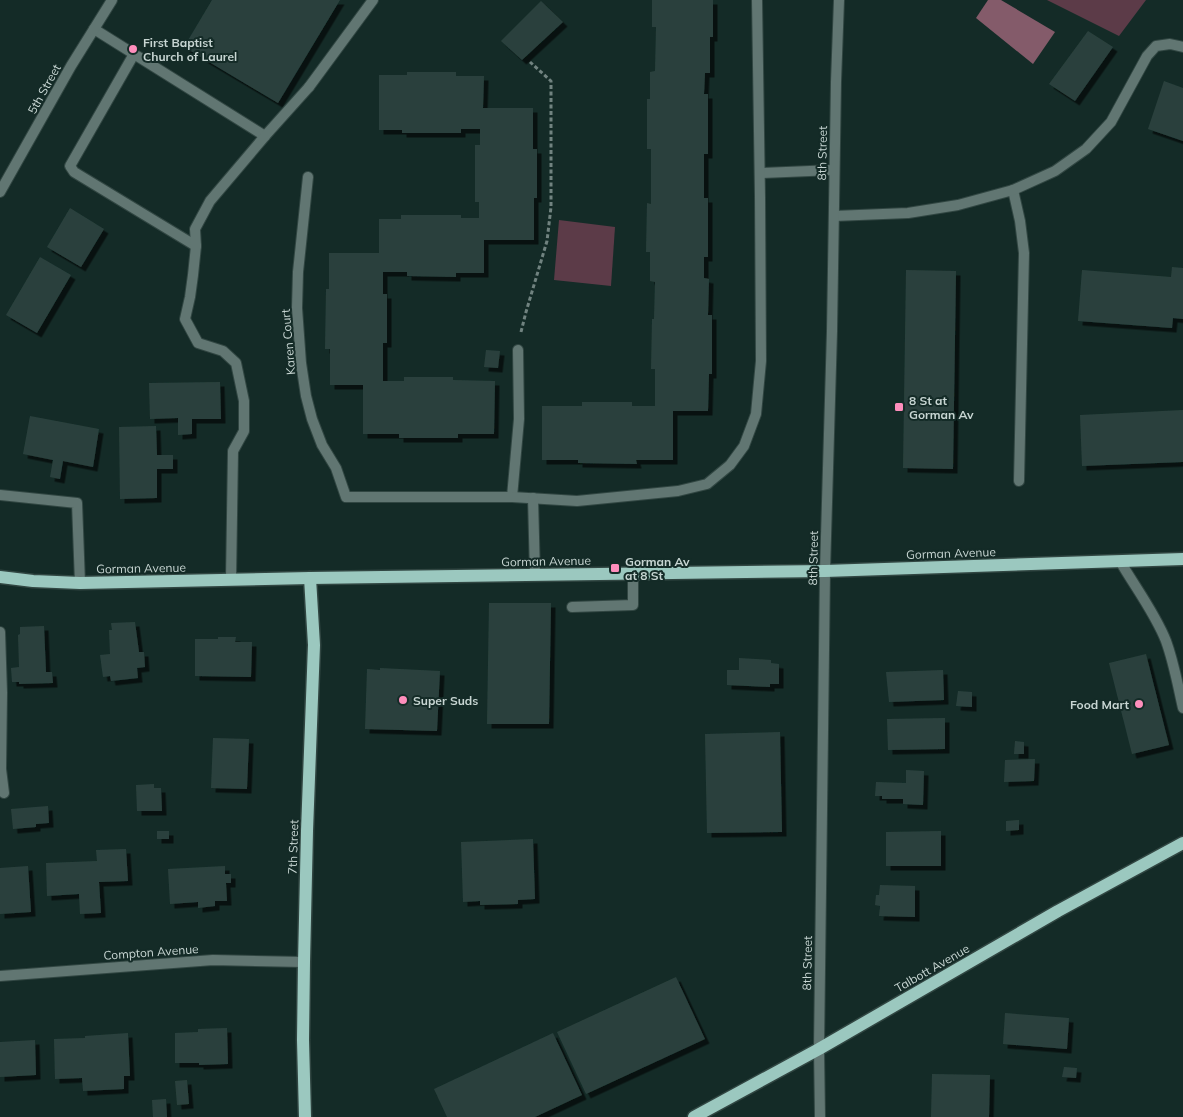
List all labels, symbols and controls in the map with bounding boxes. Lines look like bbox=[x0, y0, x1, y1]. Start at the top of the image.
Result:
place label: First Baptist Church of Laurel bbox=[143, 35, 237, 64]
marker: First Baptist Church of Laurel bbox=[127, 43, 139, 55]
street label: 5th Street bbox=[24, 61, 64, 117]
street label: 8th Street bbox=[814, 125, 830, 181]
street label: Karen Court bbox=[278, 308, 298, 376]
place label: 8 St at Gorman Av bbox=[909, 393, 974, 422]
marker: 8 St at Gorman Av bbox=[893, 401, 905, 413]
street label: 8th Street bbox=[805, 530, 821, 586]
street label: Gorman Avenue bbox=[906, 544, 996, 562]
street label: Gorman Avenue bbox=[501, 553, 591, 569]
place label: Gorman Av at 8 St bbox=[625, 554, 690, 583]
street label: Gorman Avenue bbox=[96, 560, 186, 576]
marker: Gorman Av at 8 St bbox=[609, 562, 621, 574]
place label: Super Suds bbox=[413, 693, 478, 708]
marker: Super Suds bbox=[397, 694, 409, 706]
place label: Food Mart bbox=[1070, 697, 1129, 712]
marker: Food Mart bbox=[1133, 698, 1145, 710]
street label: 7th Street bbox=[285, 819, 301, 875]
street label: 8th Street bbox=[799, 935, 815, 991]
street label: Compton Avenue bbox=[103, 941, 199, 963]
street label: Talbott Avenue bbox=[892, 941, 972, 995]

